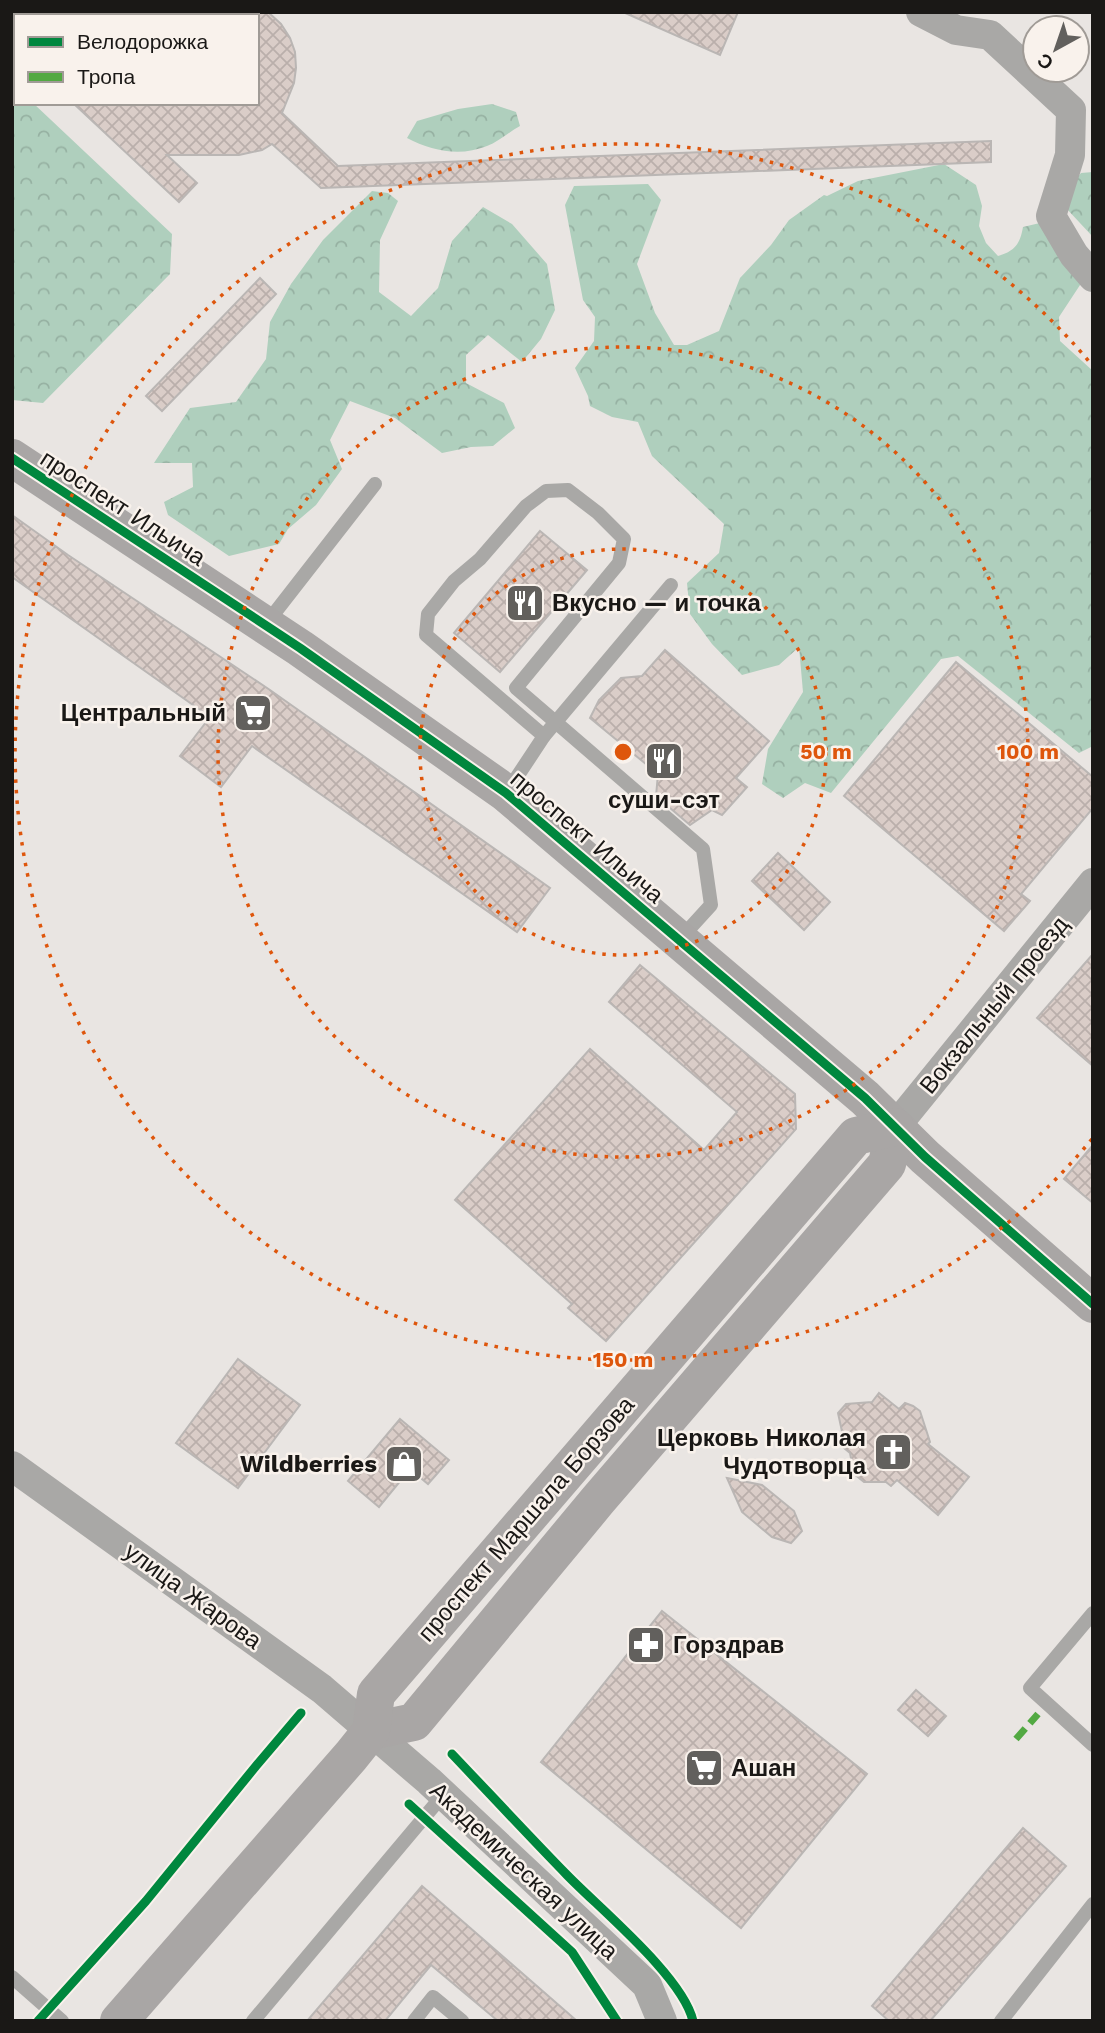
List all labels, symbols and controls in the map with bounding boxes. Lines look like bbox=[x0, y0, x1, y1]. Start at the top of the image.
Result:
legend bbox=[14, 14, 259, 105]
north arrow bbox=[1021, 14, 1091, 84]
text: Велодорожка bbox=[77, 29, 208, 54]
text: С bbox=[1033, 48, 1058, 75]
text: Тропа bbox=[77, 64, 135, 89]
street label: проспект Ильича bbox=[35, 444, 211, 572]
restaurant icon: Вкусно — и точка bbox=[504, 582, 546, 624]
place label: Вкусно — и точка bbox=[552, 589, 762, 617]
supermarket icon: Центральный bbox=[232, 692, 274, 734]
place label: Центральный bbox=[61, 699, 226, 727]
text: 50 m bbox=[800, 739, 852, 764]
text: 100 m bbox=[997, 739, 1059, 764]
centre of rings bbox=[611, 740, 635, 764]
restaurant icon: суши-сэт bbox=[643, 740, 685, 782]
street label: проспект Ильича bbox=[505, 765, 670, 910]
place label: суши-сэт bbox=[608, 786, 720, 814]
street label: Вокзальный проезд bbox=[914, 911, 1074, 1099]
text: 150 m bbox=[593, 1347, 653, 1372]
street label: проспект Маршала Борзова bbox=[412, 1390, 640, 1647]
place label: Церковь Николая Чудотворца bbox=[657, 1424, 867, 1480]
church icon: Церковь Николая Чудотворца bbox=[872, 1431, 914, 1473]
shop icon: Wildberries bbox=[383, 1443, 425, 1485]
place label: Wildberries bbox=[240, 1450, 377, 1478]
street label: улица Жарова bbox=[119, 1537, 267, 1655]
pharmacy icon: Горздрав bbox=[625, 1624, 667, 1666]
place label: Горздрав bbox=[673, 1631, 784, 1659]
supermarket icon: Ашан bbox=[683, 1747, 725, 1789]
place label: Ашан bbox=[731, 1754, 796, 1782]
street label: Академическая улица bbox=[424, 1777, 624, 1966]

